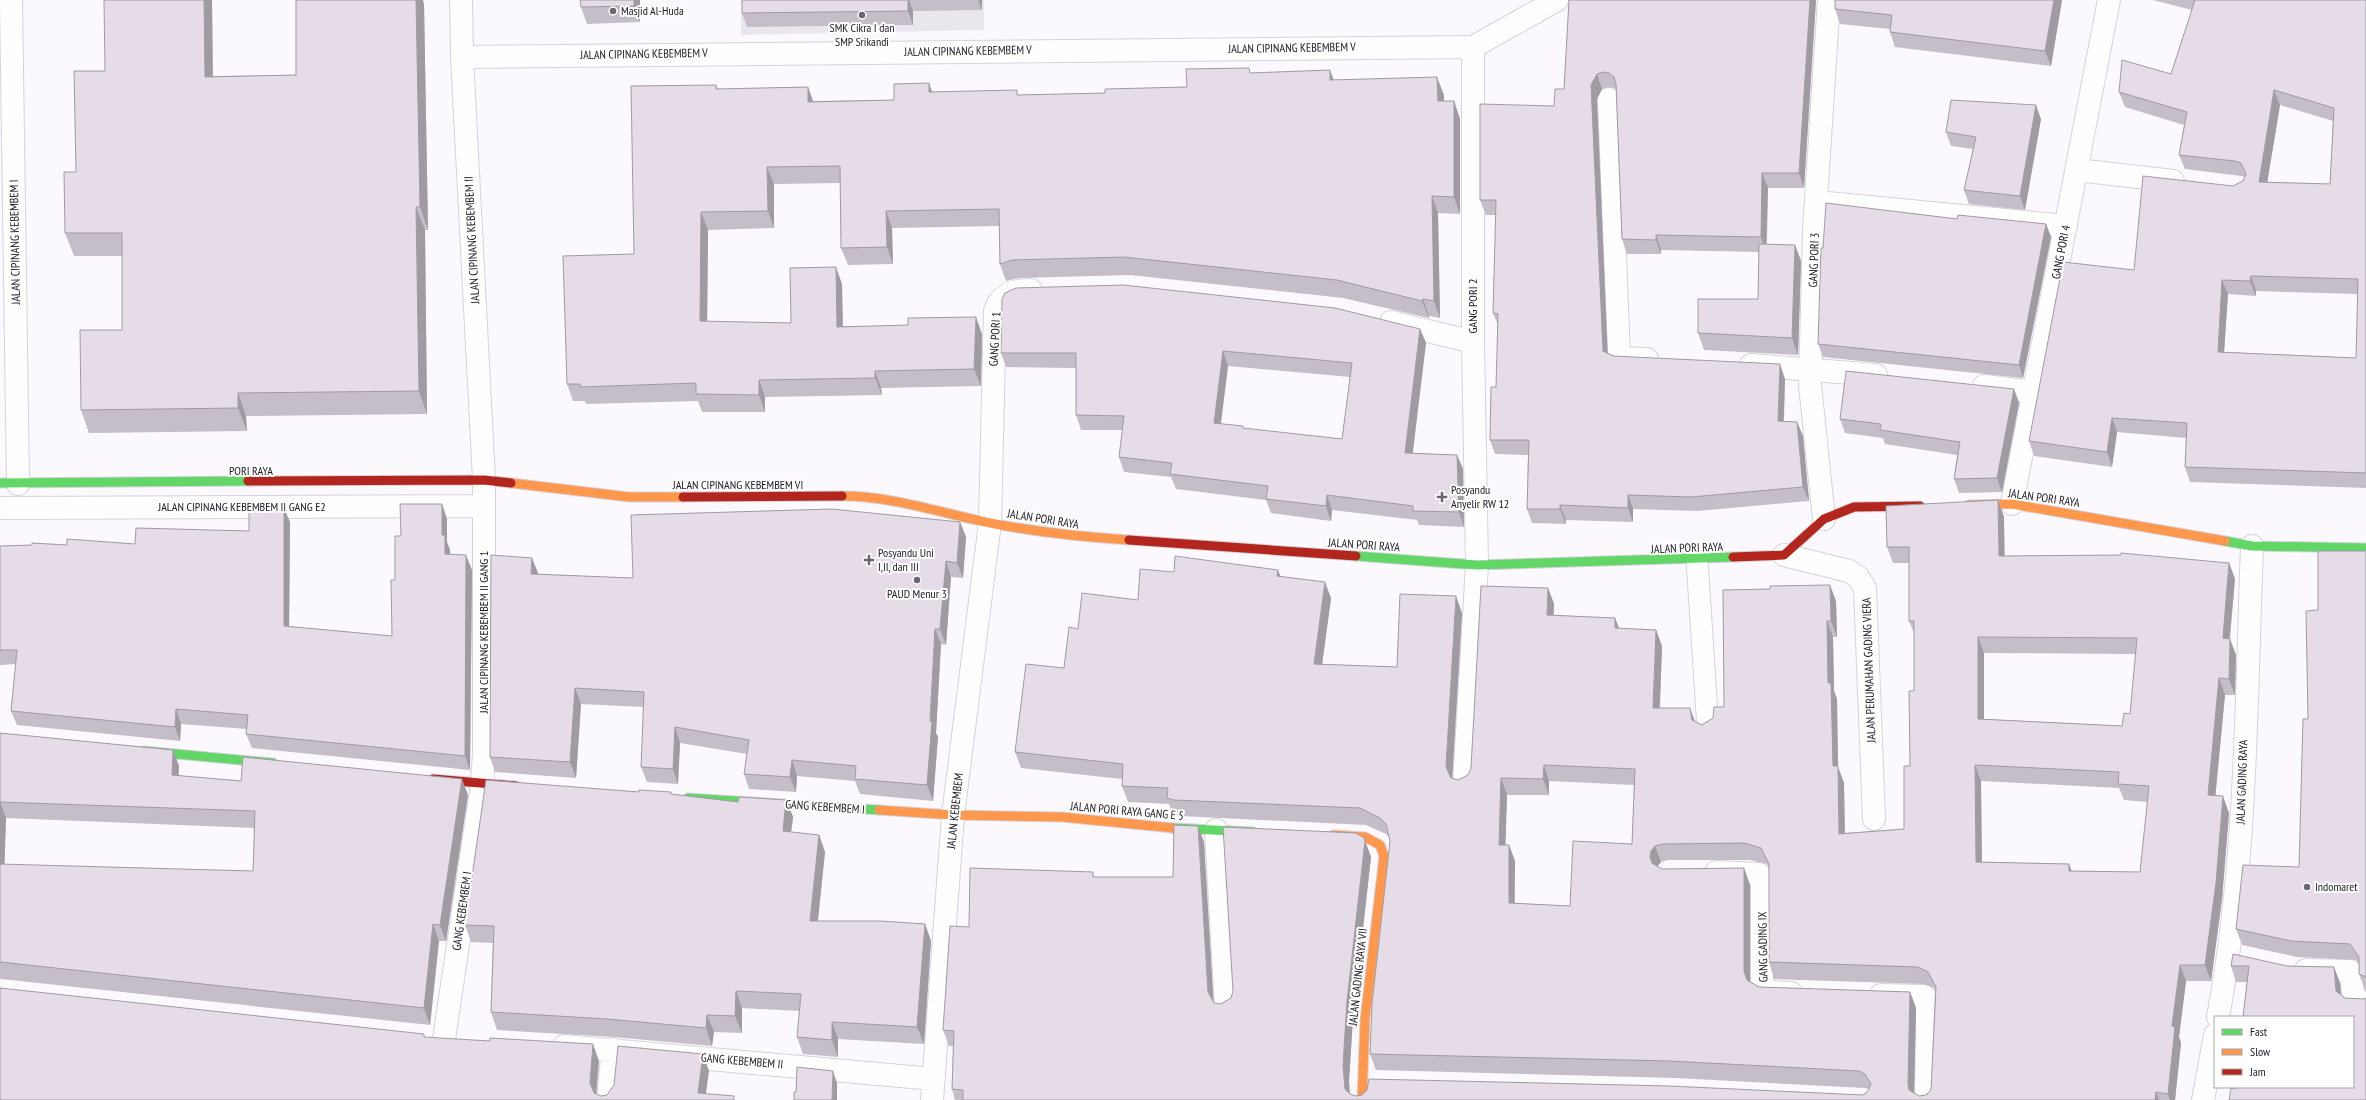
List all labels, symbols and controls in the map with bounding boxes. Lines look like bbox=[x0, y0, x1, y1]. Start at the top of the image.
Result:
place label: Masjid Al-Huda bbox=[621, 3, 684, 18]
marker: Masjid Al-Huda bbox=[608, 6, 618, 16]
marker: SMK Cikra I dan SMP Srikandi bbox=[857, 10, 867, 20]
place label: SMK Cikra I dan SMP Srikandi bbox=[830, 20, 894, 49]
street label: JALAN CIPINANG KEBEMBEM V bbox=[1227, 39, 1356, 56]
street label: JALAN CIPINANG KEBEMBEM V bbox=[903, 42, 1032, 59]
street label: JALAN CIPINANG KEBEMBEM V bbox=[579, 45, 708, 62]
street label: JALAN CIPINANG KEBEMBEM II bbox=[461, 176, 482, 305]
street label: JALAN CIPINANG KEBEMBEM I bbox=[6, 179, 23, 306]
street label: GANG PORI 4 bbox=[2048, 223, 2073, 280]
street label: GANG PORI 3 bbox=[1805, 232, 1822, 288]
street label: GANG PORI 2 bbox=[1465, 279, 1480, 333]
street label: GANG PORI 1 bbox=[986, 311, 1003, 367]
street label: PORI RAYA bbox=[229, 463, 273, 478]
street label: JALAN CIPINANG KEBEMBEM VI bbox=[672, 477, 803, 492]
place label: Posyandu Anyelir RW 12 bbox=[1451, 482, 1509, 511]
street label: JALAN PORI RAYA bbox=[2006, 485, 2081, 510]
marker: Posyandu Anyelir RW 12 bbox=[1436, 491, 1448, 503]
street label: JALAN CIPINANG KEBEMBEM II GANG E2 bbox=[157, 499, 326, 514]
street label: JALAN PORI RAYA bbox=[1005, 505, 1080, 532]
street label: JALAN PORI RAYA bbox=[1327, 534, 1401, 555]
street label: JALAN PORI RAYA bbox=[1650, 539, 1724, 556]
place label: Posyandu Uni I,II, dan III bbox=[878, 545, 934, 574]
street label: JALAN CIPINANG KEBEMBEM II GANG 1 bbox=[476, 551, 491, 714]
marker: Posyandu Uni I,II, dan III bbox=[863, 554, 875, 566]
marker: PAUD Menur 3 bbox=[912, 575, 922, 585]
place label: PAUD Menur 3 bbox=[887, 586, 947, 601]
street label: JALAN PERUMAHAN GADING VIERA bbox=[1858, 597, 1879, 744]
street label: JALAN GADING RAYA bbox=[2232, 739, 2250, 826]
street label: JALAN KEBEMBEM bbox=[943, 772, 966, 851]
street label: GANG KEBEMBEM I bbox=[785, 796, 865, 817]
street label: JALAN PORI RAYA GANG E 5 bbox=[1069, 798, 1184, 823]
street label: GANG KEBEMBEM I bbox=[449, 870, 474, 951]
place label: Indomaret bbox=[2315, 879, 2358, 894]
marker: Indomaret bbox=[2302, 882, 2312, 892]
street label: GANG GADING IX bbox=[1754, 911, 1771, 983]
street label: JALAN GADING RAYA VII bbox=[1345, 928, 1370, 1027]
legend bbox=[2214, 1016, 2354, 1088]
text: Fast bbox=[2250, 1024, 2268, 1039]
text: Slow bbox=[2250, 1044, 2271, 1059]
street label: GANG KEBEMBEM II bbox=[700, 1049, 784, 1072]
text: Jam bbox=[2249, 1064, 2266, 1079]

